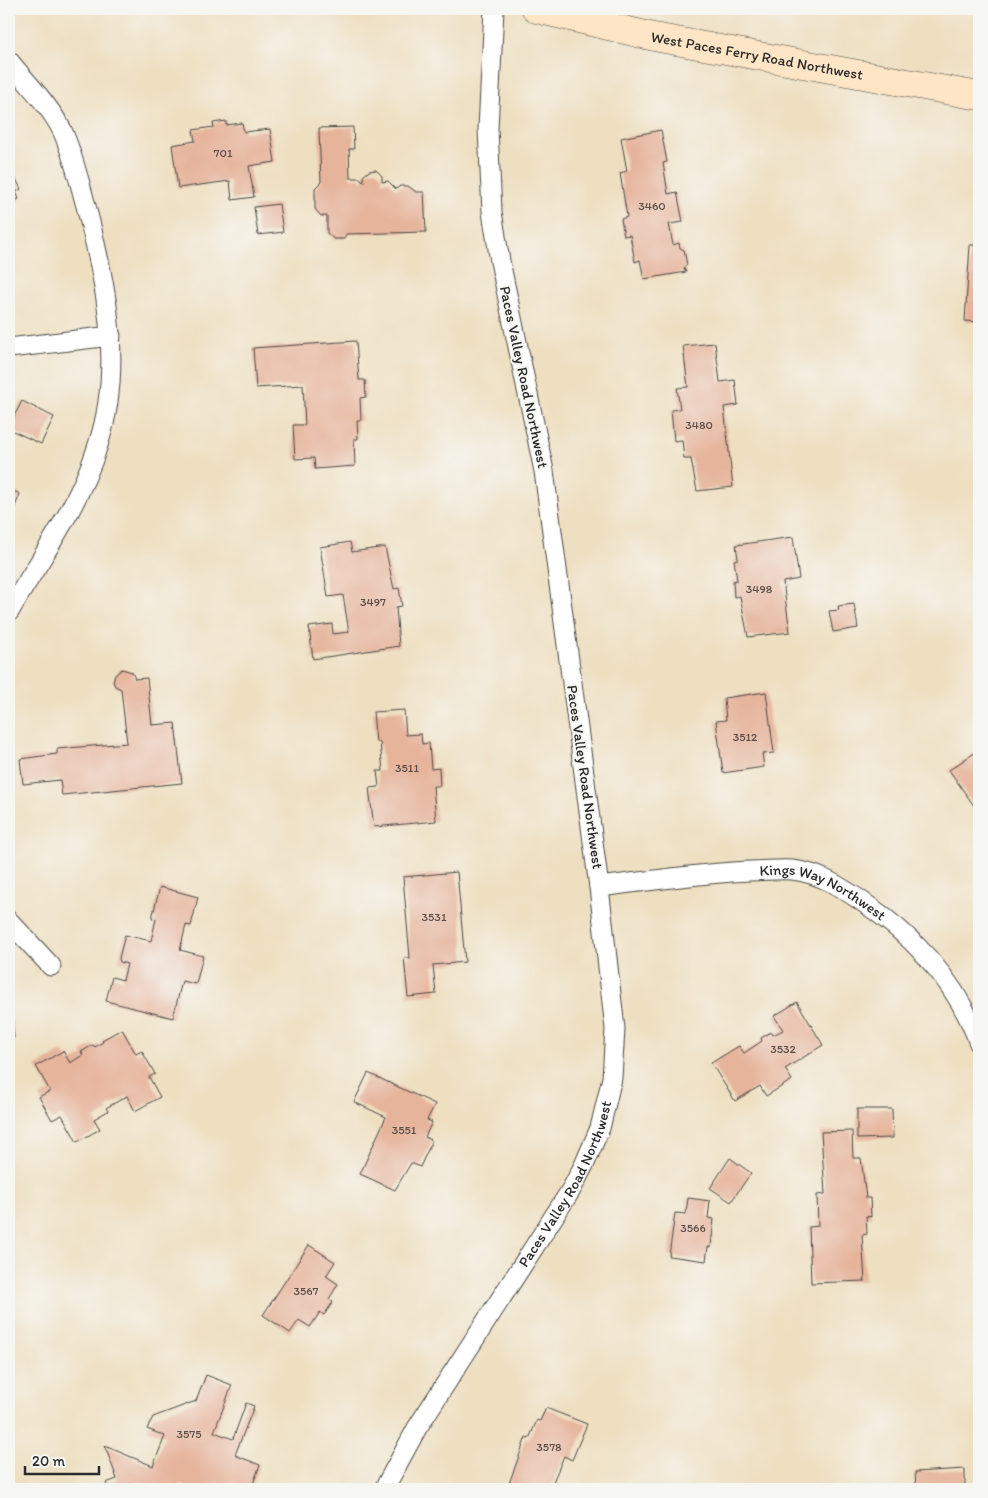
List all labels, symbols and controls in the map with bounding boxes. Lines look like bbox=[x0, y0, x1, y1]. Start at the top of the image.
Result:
street label: West Paces Ferry Road Northwest bbox=[650, 28, 865, 84]
house number: 701 bbox=[214, 146, 233, 160]
house number: 3460 bbox=[638, 199, 666, 213]
street label: Paces Valley Road Northwest bbox=[496, 284, 552, 470]
house number: 3480 bbox=[685, 418, 713, 432]
house number: 3498 bbox=[746, 582, 773, 596]
house number: 3497 bbox=[360, 595, 386, 609]
street label: Paces Valley Road Northwest bbox=[563, 684, 607, 871]
house number: 3512 bbox=[733, 730, 758, 744]
house number: 3511 bbox=[395, 761, 419, 775]
street label: Kings Way Northwest bbox=[759, 861, 890, 925]
house number: 3531 bbox=[422, 910, 447, 924]
house number: 3532 bbox=[770, 1042, 797, 1056]
street label: Paces Valley Road Northwest bbox=[515, 1099, 615, 1270]
house number: 3551 bbox=[392, 1123, 417, 1137]
house number: 3566 bbox=[680, 1221, 706, 1235]
house number: 3567 bbox=[293, 1284, 319, 1298]
house number: 3575 bbox=[176, 1427, 202, 1441]
house number: 3578 bbox=[536, 1440, 562, 1454]
scale bar bbox=[25, 1443, 99, 1475]
text: 20 m bbox=[32, 1452, 66, 1470]

